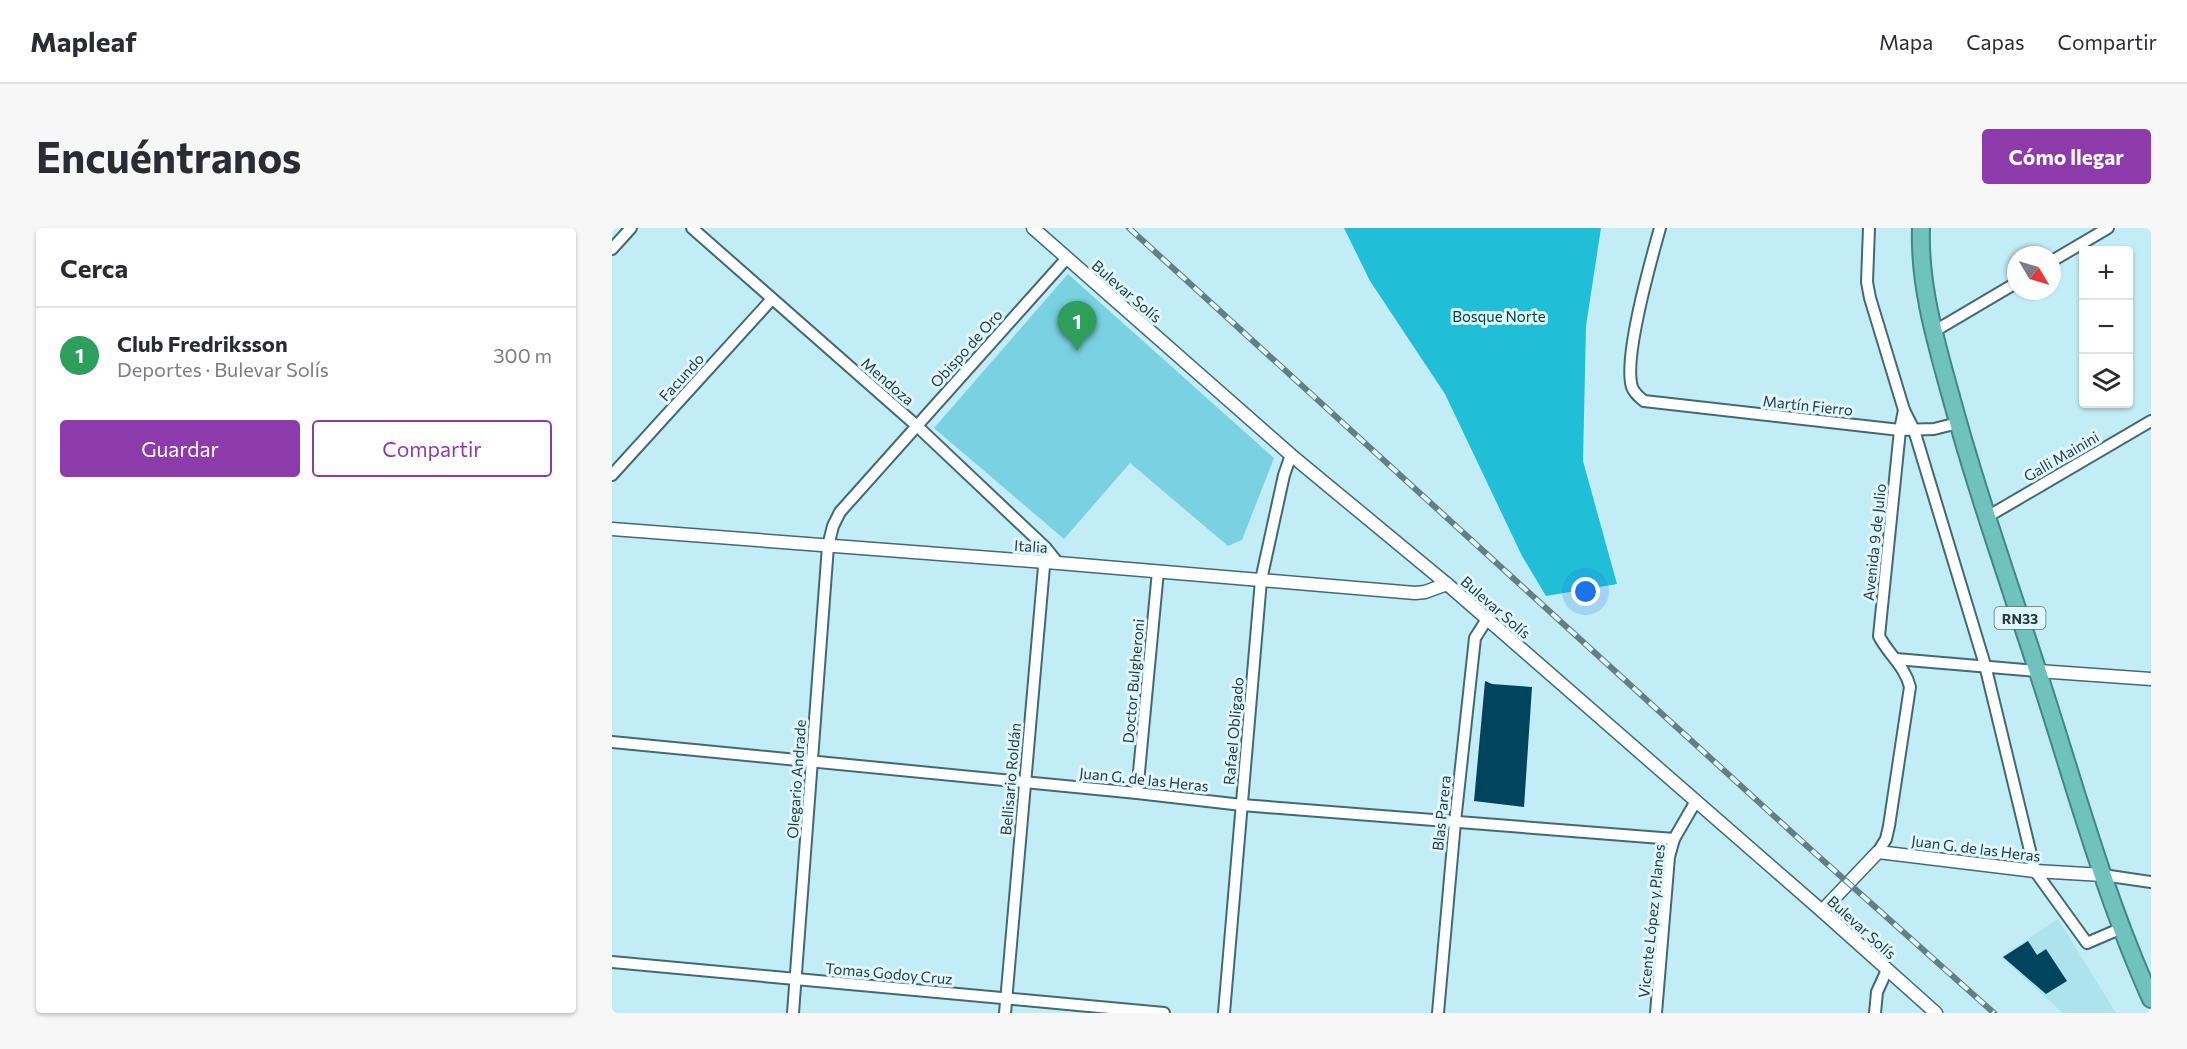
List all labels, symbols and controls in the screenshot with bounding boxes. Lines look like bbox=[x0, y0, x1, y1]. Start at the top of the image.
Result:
text: Mapleaf bbox=[30, 24, 137, 58]
text: Mapa bbox=[1879, 29, 1933, 54]
text: Capas bbox=[1966, 29, 2025, 54]
text: Compartir bbox=[2058, 29, 2157, 54]
button: Cómo llegar bbox=[1982, 129, 2151, 184]
text: Encuéntranos bbox=[36, 130, 301, 182]
north arrow bbox=[2007, 246, 2061, 300]
map controls bbox=[2079, 246, 2133, 408]
button: + bbox=[2079, 246, 2133, 300]
text: Cerca bbox=[60, 252, 128, 283]
street label: Bulevar Solís bbox=[1089, 256, 1166, 326]
button: − bbox=[2079, 300, 2133, 354]
pin: 1 bbox=[1058, 302, 1096, 351]
street label: Obispo de Oro bbox=[926, 305, 1006, 391]
park label: Bosque Norte bbox=[1452, 307, 1546, 325]
text: Club Fredriksson bbox=[117, 330, 288, 357]
text: 1 bbox=[75, 343, 84, 367]
text: 300 m bbox=[493, 343, 552, 367]
street label: Facundo bbox=[655, 349, 707, 405]
street label: Mendoza bbox=[858, 353, 918, 409]
button: layers bbox=[2079, 354, 2133, 408]
text: Deportes · Bulevar Solís bbox=[117, 357, 329, 381]
street label: Martín Fierro bbox=[1762, 391, 1854, 419]
button: Guardar bbox=[60, 420, 300, 477]
button: Compartir bbox=[312, 420, 552, 477]
street label: Galli Mainini bbox=[2020, 427, 2102, 485]
street label: Avenida 9 de Julio bbox=[1859, 482, 1889, 601]
street label: Italia bbox=[1014, 536, 1048, 556]
street label: Bulevar Solís bbox=[1458, 572, 1535, 642]
your location bbox=[1571, 577, 1600, 606]
road number: RN33 bbox=[1994, 607, 2046, 629]
street label: Doctor Bulgheroni bbox=[1119, 618, 1147, 744]
street label: Rafael Obligado bbox=[1219, 676, 1247, 786]
street label: Olegario Andrade bbox=[783, 719, 809, 839]
street label: Bellisario Roldán bbox=[996, 722, 1024, 836]
street label: Juan G. de las Heras bbox=[1078, 763, 1210, 795]
street label: Blas Parera bbox=[1428, 774, 1454, 852]
street label: Juan G. de las Heras bbox=[1910, 831, 2042, 865]
street label: Vicente López y Planes bbox=[1634, 843, 1668, 999]
street label: Bulevar Solís bbox=[1824, 892, 1900, 963]
street label: Tomas Godoy Cruz bbox=[824, 958, 954, 988]

